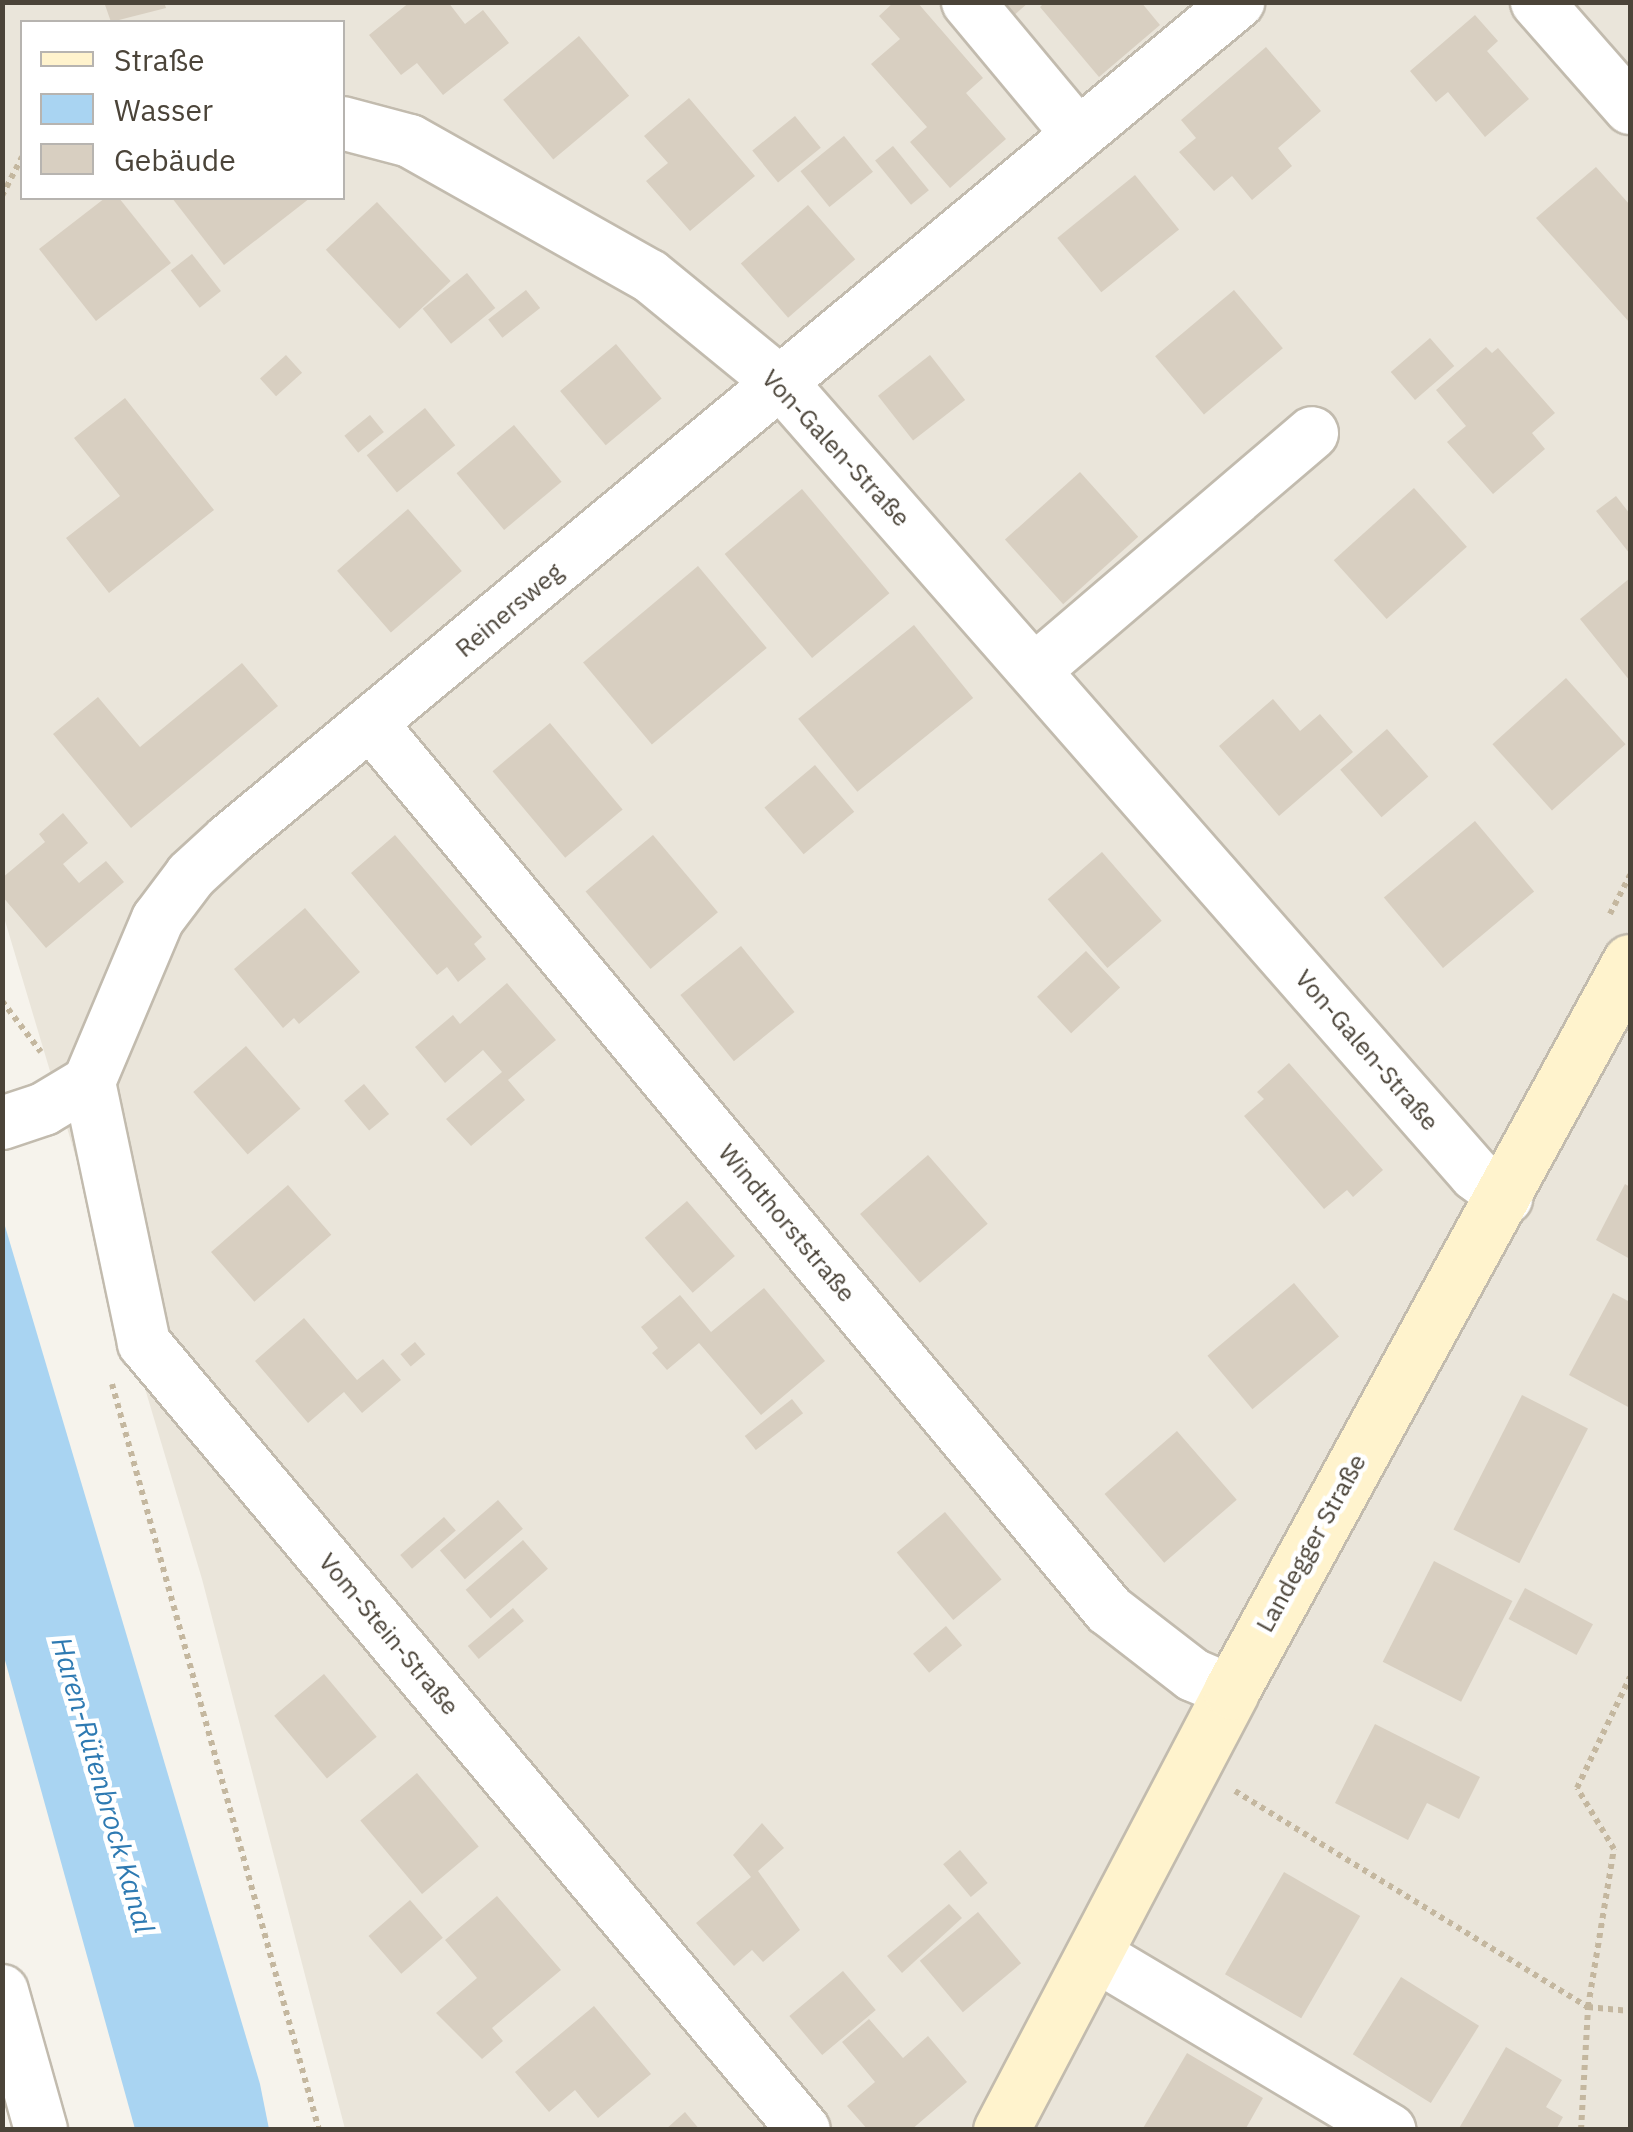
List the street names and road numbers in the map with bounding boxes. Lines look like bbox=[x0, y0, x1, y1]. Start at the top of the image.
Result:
street label: Von-Galen-Straße bbox=[756, 363, 916, 533]
street label: Reinersweg bbox=[449, 557, 569, 663]
street label: Von-Galen-Straße bbox=[1289, 963, 1445, 1137]
street label: Windthorststraße bbox=[712, 1138, 862, 1308]
street label: Landegger Straße bbox=[1250, 1449, 1372, 1637]
street label: Vom-Stein-Straße bbox=[313, 1547, 465, 1721]

